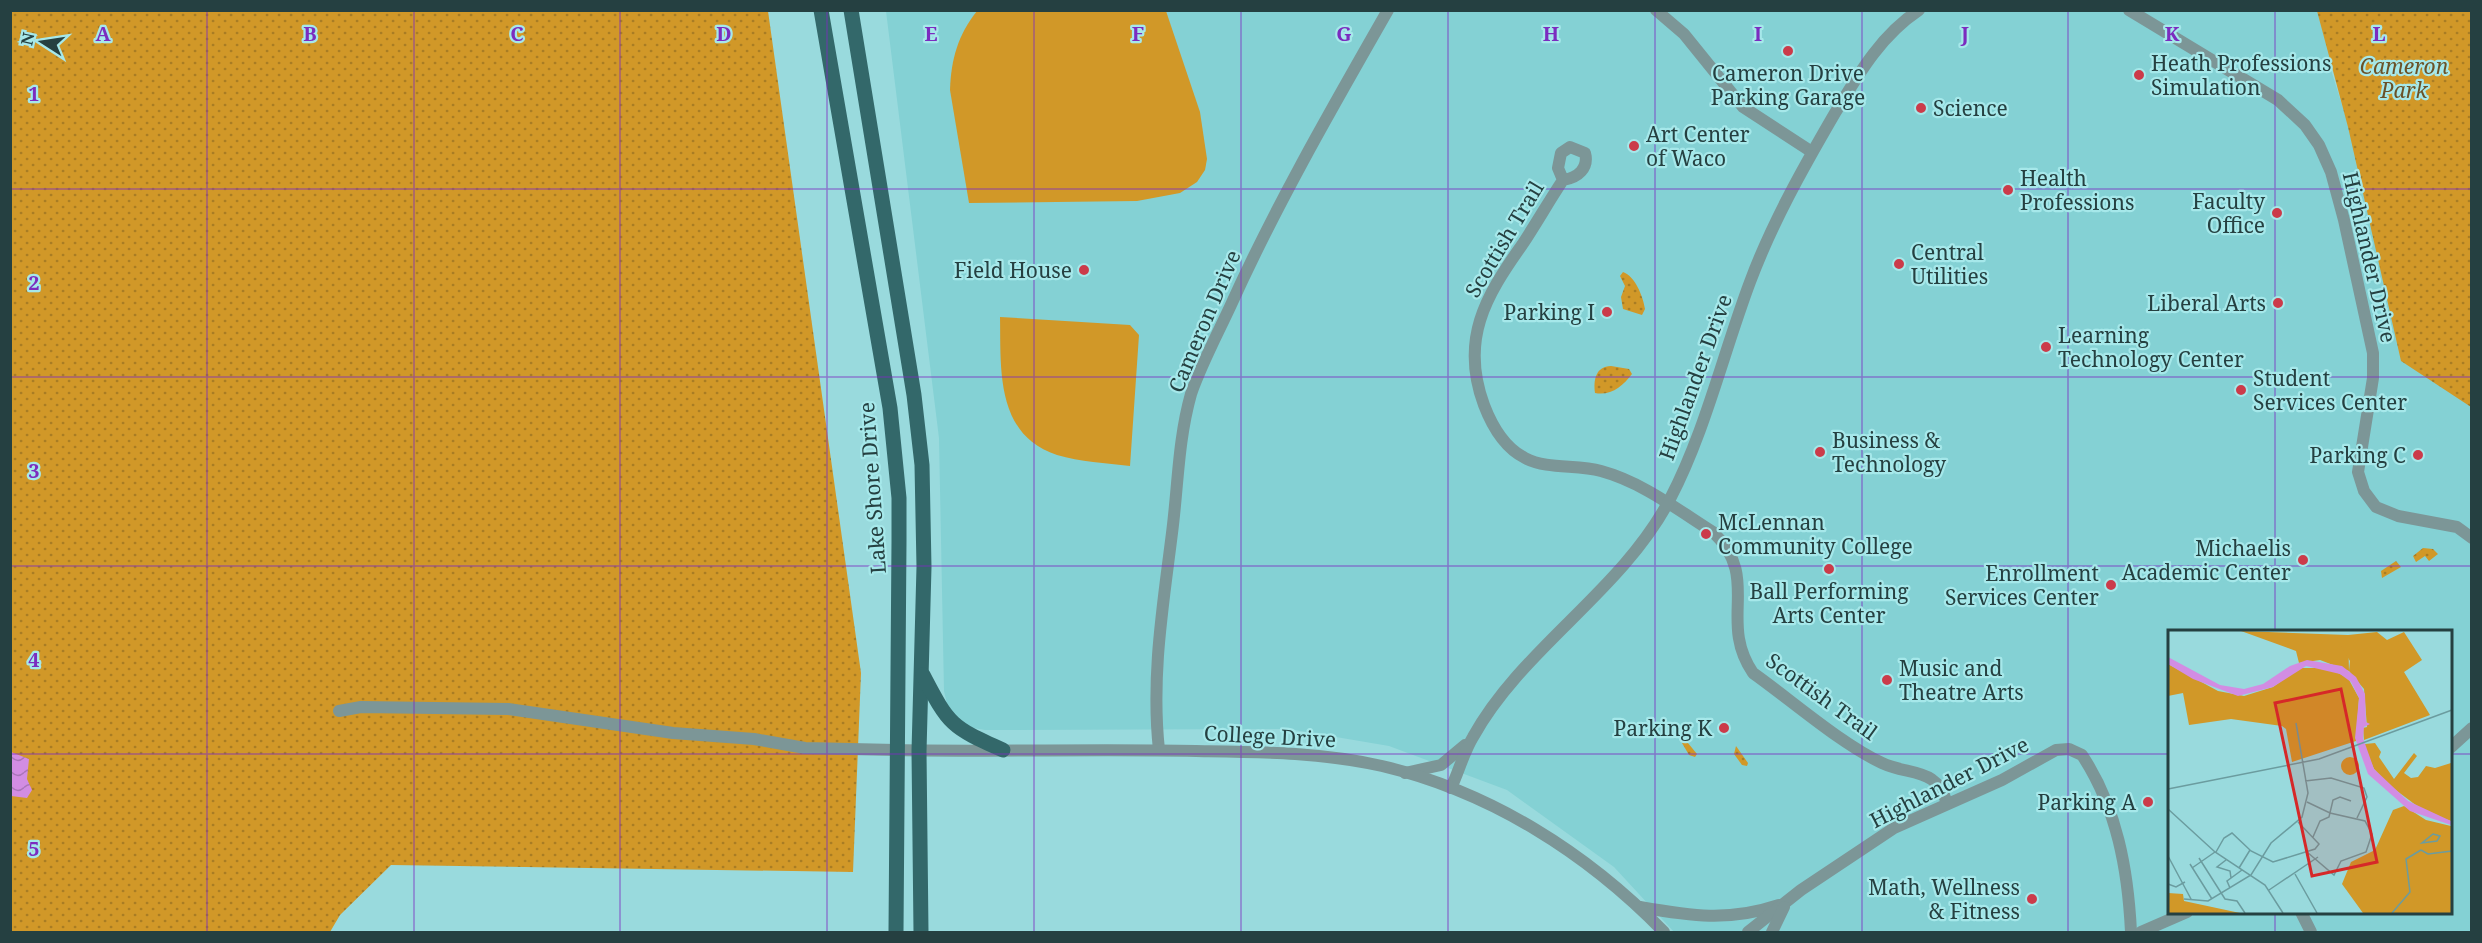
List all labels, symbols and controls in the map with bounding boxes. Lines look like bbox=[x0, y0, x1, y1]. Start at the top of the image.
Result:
north arrow bbox=[12, 12, 72, 72]
text: A bbox=[95, 20, 111, 47]
text: B bbox=[303, 20, 317, 47]
text: C bbox=[510, 20, 524, 47]
text: D bbox=[716, 20, 732, 47]
text: E bbox=[924, 20, 938, 47]
text: F bbox=[1132, 20, 1144, 47]
text: G bbox=[1336, 20, 1352, 47]
text: H bbox=[1543, 20, 1559, 47]
text: I bbox=[1754, 20, 1762, 47]
text: J bbox=[1960, 20, 1969, 47]
text: K bbox=[2165, 20, 2180, 47]
text: L bbox=[2372, 20, 2386, 47]
text: N bbox=[15, 30, 39, 47]
marker: Cameron Drive Parking Garage bbox=[1781, 44, 1795, 58]
place label: Heath Professions Simulation bbox=[2151, 49, 2331, 101]
park label: Cameron Park bbox=[2360, 52, 2449, 104]
place label: Cameron Drive Parking Garage bbox=[1711, 59, 1865, 111]
marker: Heath Professions Simulation bbox=[2132, 68, 2146, 82]
text: 1 bbox=[28, 80, 40, 107]
place label: Science bbox=[1933, 94, 2008, 122]
marker: Science bbox=[1914, 101, 1928, 115]
place label: Art Center of Waco bbox=[1646, 120, 1750, 172]
marker: Art Center of Waco bbox=[1627, 139, 1641, 153]
place label: Health Professions bbox=[2020, 164, 2134, 216]
street label: Highlander Drive bbox=[2337, 169, 2403, 345]
street label: Scottish Trail bbox=[1458, 175, 1550, 302]
marker: Health Professions bbox=[2001, 183, 2015, 197]
place label: Faculty Office bbox=[2192, 187, 2265, 239]
marker: Faculty Office bbox=[2270, 206, 2284, 220]
place label: Central Utilities bbox=[1911, 238, 1988, 290]
street label: Cameron Drive bbox=[1161, 246, 1247, 396]
place label: Field House bbox=[954, 256, 1072, 284]
marker: Central Utilities bbox=[1892, 257, 1906, 271]
marker: Field House bbox=[1077, 263, 1091, 277]
text: 2 bbox=[28, 269, 40, 296]
place label: Liberal Arts bbox=[2147, 289, 2266, 317]
street label: Highlander Drive bbox=[1652, 290, 1738, 464]
marker: Liberal Arts bbox=[2271, 296, 2285, 310]
place label: Parking I bbox=[1504, 298, 1595, 326]
marker: Parking I bbox=[1600, 305, 1614, 319]
place label: Learning Technology Center bbox=[2058, 321, 2244, 373]
marker: Learning Technology Center bbox=[2039, 340, 2053, 354]
place label: Student Services Center bbox=[2253, 364, 2407, 416]
marker: Student Services Center bbox=[2234, 383, 2248, 397]
street label: Lake Shore Drive bbox=[852, 401, 892, 575]
place label: Business & Technology bbox=[1832, 426, 1946, 478]
place label: Parking C bbox=[2309, 441, 2406, 469]
marker: Business & Technology bbox=[1813, 445, 1827, 459]
marker: Parking C bbox=[2411, 448, 2425, 462]
text: 3 bbox=[28, 457, 40, 484]
place label: McLennan Community College bbox=[1718, 508, 1913, 560]
marker: McLennan Community College bbox=[1699, 527, 1713, 541]
place label: Michaelis Academic Center bbox=[2122, 534, 2291, 586]
marker: Michaelis Academic Center bbox=[2296, 553, 2310, 567]
place label: Enrollment Services Center bbox=[1945, 559, 2099, 611]
marker: Ball Performing Arts Center bbox=[1822, 562, 1836, 576]
place label: Ball Performing Arts Center bbox=[1749, 577, 1909, 629]
marker: Enrollment Services Center bbox=[2104, 578, 2118, 592]
inset map bbox=[2168, 630, 2452, 913]
text: 4 bbox=[28, 646, 40, 673]
street label: Scottish Trail bbox=[1761, 646, 1884, 746]
place label: Music and Theatre Arts bbox=[1899, 654, 2024, 706]
marker: Music and Theatre Arts bbox=[1880, 673, 1894, 687]
place label: Parking K bbox=[1614, 714, 1712, 742]
street label: College Drive bbox=[1203, 719, 1337, 753]
marker: Parking K bbox=[1717, 721, 1731, 735]
street label: Highlander Drive bbox=[1865, 730, 2033, 834]
place label: Parking A bbox=[2037, 788, 2136, 816]
marker: Parking A bbox=[2141, 795, 2155, 809]
text: 5 bbox=[28, 835, 40, 862]
place label: Math, Wellness & Fitness bbox=[1868, 873, 2020, 925]
marker: Math, Wellness & Fitness bbox=[2025, 892, 2039, 906]

